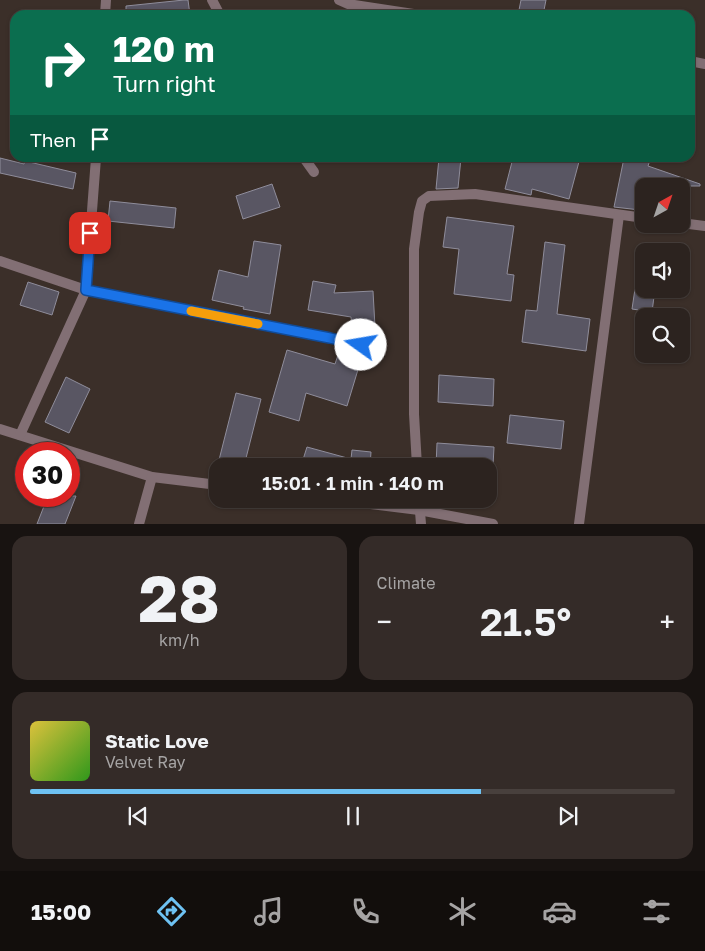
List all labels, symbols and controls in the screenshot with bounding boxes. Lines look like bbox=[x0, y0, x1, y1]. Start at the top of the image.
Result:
text: 120 m bbox=[113, 28, 215, 70]
icon: right bbox=[30, 30, 95, 95]
text: Turn right bbox=[113, 70, 216, 97]
icon: arrive bbox=[86, 125, 114, 153]
text: Then bbox=[30, 128, 76, 151]
north arrow bbox=[635, 178, 690, 232]
map controls bbox=[635, 178, 690, 363]
pin bbox=[69, 212, 111, 254]
icon: arrive bbox=[76, 219, 104, 247]
button: sound bbox=[635, 243, 690, 298]
button: search bbox=[635, 308, 690, 363]
position arrow bbox=[334, 318, 386, 370]
speed limit sign: 30 bbox=[15, 442, 80, 507]
text: 15:01 · 1 min · 140 m bbox=[262, 471, 444, 494]
text: 28 bbox=[139, 558, 220, 636]
text: Climate bbox=[377, 573, 436, 593]
text: 21.5° bbox=[480, 599, 571, 644]
text: − bbox=[377, 605, 392, 638]
text: + bbox=[660, 605, 675, 638]
text: km/h bbox=[159, 630, 200, 650]
text: Static Love bbox=[105, 729, 209, 752]
text: Velvet Ray bbox=[105, 752, 186, 772]
icon: previous bbox=[124, 802, 152, 830]
icon: pause bbox=[339, 802, 367, 830]
icon: next bbox=[554, 802, 582, 830]
icon: directions bbox=[154, 894, 189, 929]
icon: music bbox=[251, 894, 286, 929]
icon: phone bbox=[348, 894, 383, 929]
icon: climate bbox=[445, 894, 480, 929]
icon: car bbox=[542, 894, 577, 929]
icon: filters bbox=[639, 894, 674, 929]
text: 15:00 bbox=[31, 898, 91, 925]

